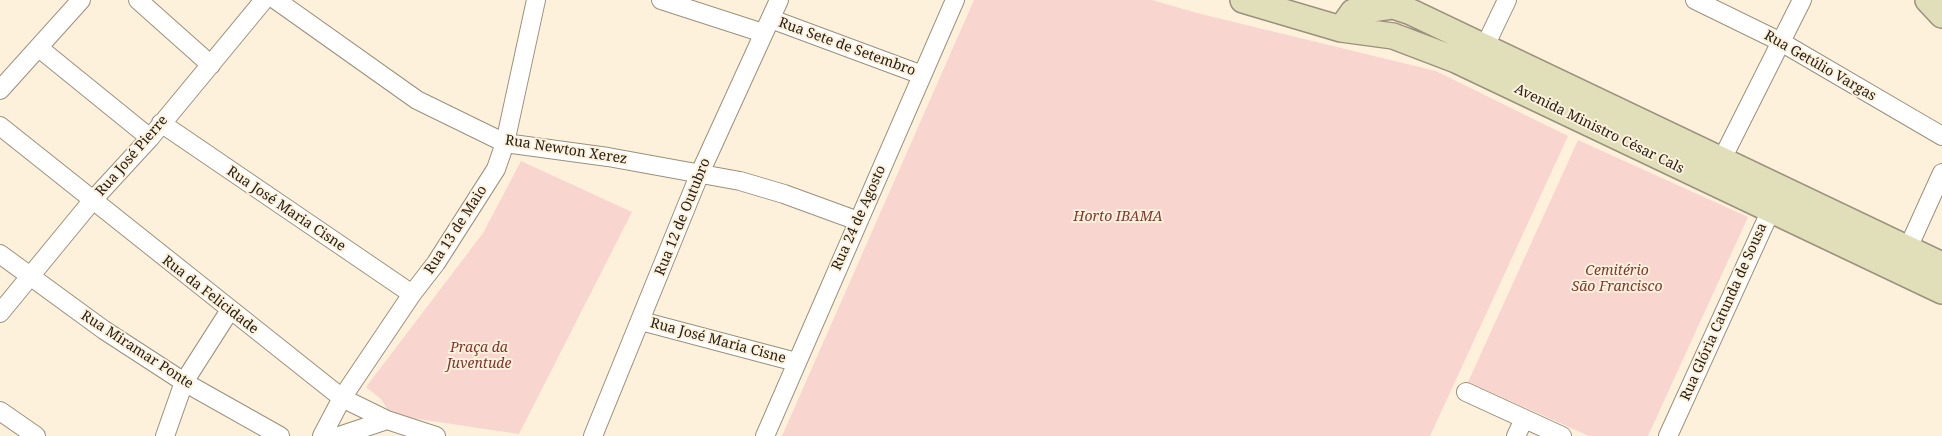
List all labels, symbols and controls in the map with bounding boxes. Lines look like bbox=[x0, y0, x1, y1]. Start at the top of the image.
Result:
street label: Rua Sete de Setembro bbox=[776, 14, 918, 80]
street label: Rua Getúlio Vargas bbox=[1761, 27, 1879, 105]
street label: Avenida Ministro César Cals bbox=[1511, 81, 1687, 177]
street label: Rua José Pierre bbox=[92, 112, 172, 200]
street label: Rua Newton Xerez bbox=[504, 132, 628, 168]
street label: Rua 12 de Outubro bbox=[652, 156, 714, 278]
street label: Rua José Maria Cisne bbox=[223, 163, 349, 255]
street label: Rua 24 de Agosto bbox=[828, 163, 890, 273]
street label: Rua 13 de Maio bbox=[421, 183, 491, 277]
park label: Horto IBAMA bbox=[1073, 209, 1163, 225]
street label: Rua Glória Catunda de Sousa bbox=[1677, 221, 1771, 403]
street label: Rua da Felicidade bbox=[158, 252, 262, 338]
park label: Cemitério São Francisco bbox=[1572, 263, 1662, 296]
street label: Rua Miramar Ponte bbox=[78, 307, 196, 393]
street label: Rua José Maria Cisne bbox=[648, 315, 788, 367]
park label: Praça da Juventude bbox=[447, 340, 511, 372]

